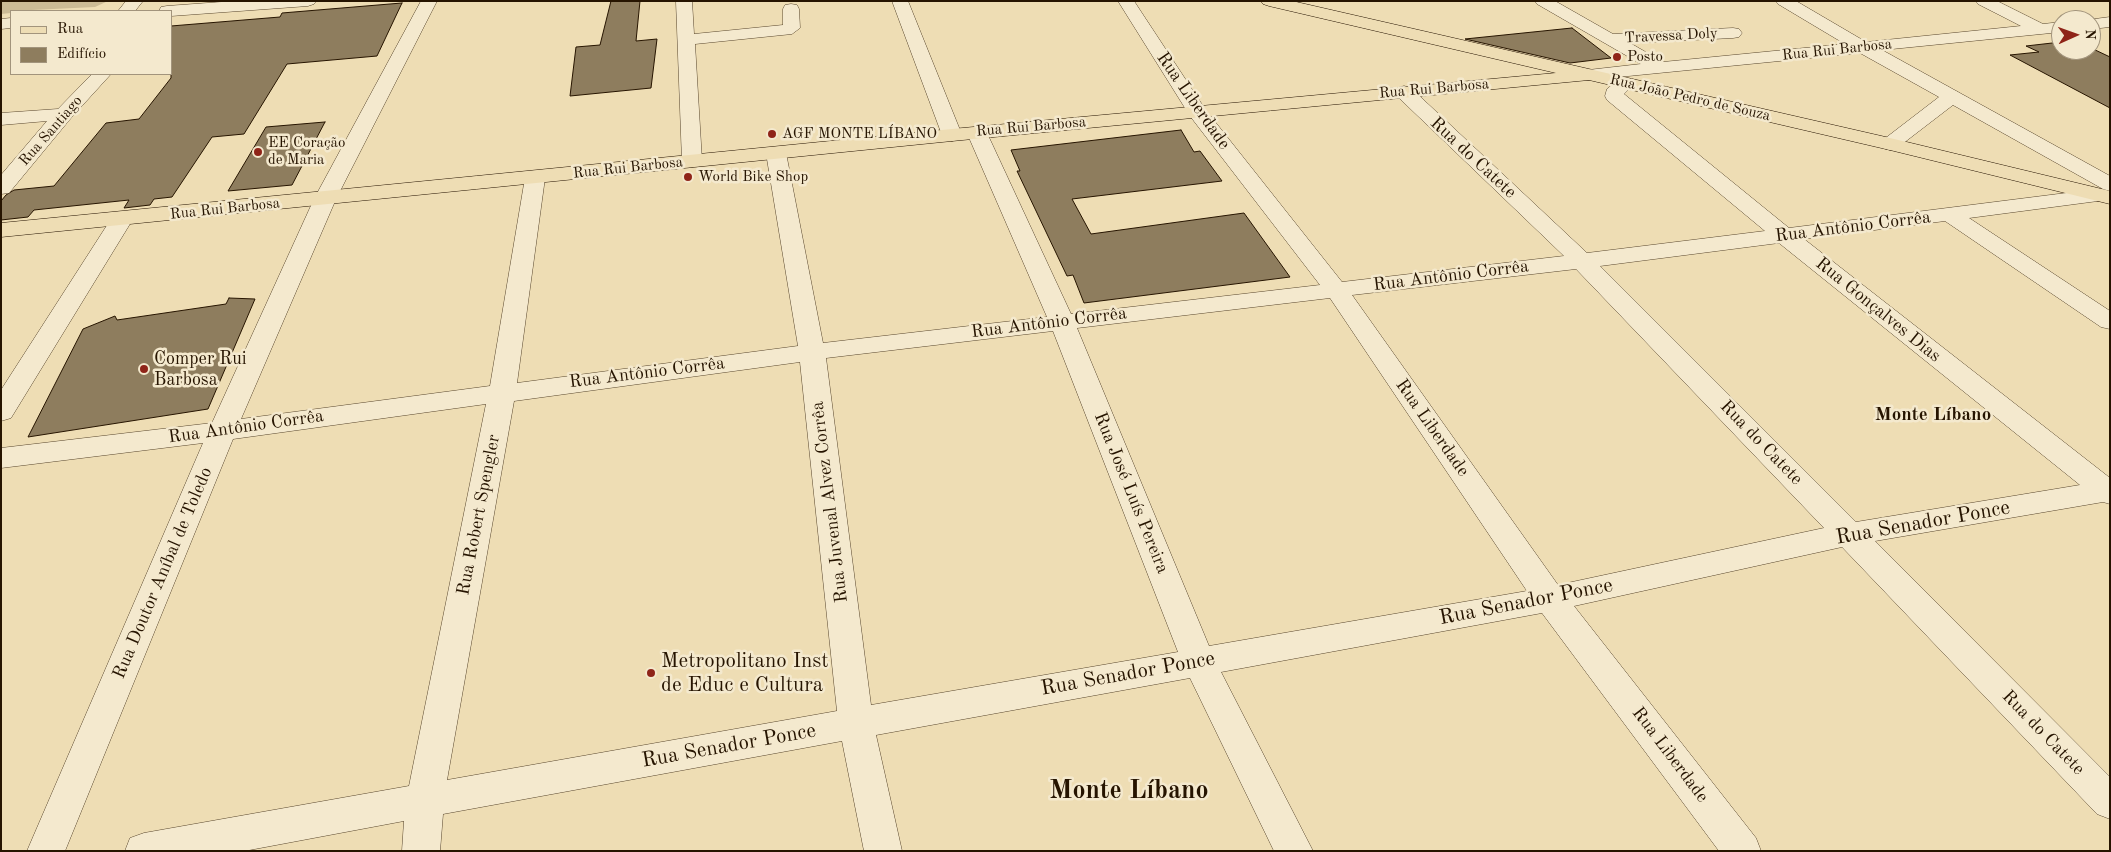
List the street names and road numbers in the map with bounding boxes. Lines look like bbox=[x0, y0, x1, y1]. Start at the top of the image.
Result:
street label: Travessa Doly bbox=[1624, 25, 1718, 47]
street label: Rua Rui Barbosa bbox=[1781, 35, 1893, 65]
street label: Rua Liberdade bbox=[1151, 48, 1235, 154]
street label: Rua João Pedro de Souza bbox=[1608, 71, 1772, 125]
street label: Rua Rui Barbosa bbox=[1378, 75, 1490, 103]
street label: Rua Santiago bbox=[16, 92, 86, 170]
street label: Rua Rui Barbosa bbox=[975, 113, 1087, 141]
street label: Rua do Catete bbox=[1425, 113, 1521, 203]
street label: Rua Rui Barbosa bbox=[572, 153, 684, 183]
street label: Rua Rui Barbosa bbox=[169, 194, 281, 224]
street label: Rua Antônio Corrêa bbox=[1774, 207, 1932, 247]
street label: Rua Gonçalves Dias bbox=[1811, 253, 1945, 367]
street label: Rua Antônio Corrêa bbox=[1372, 256, 1530, 296]
street label: Rua Antônio Corrêa bbox=[970, 303, 1128, 343]
street label: Rua Antônio Corrêa bbox=[568, 353, 726, 393]
street label: Rua Liberdade bbox=[1390, 375, 1474, 481]
street label: Rua do Catete bbox=[1715, 396, 1807, 490]
street label: Rua Juvenal Alvez Corrêa bbox=[807, 400, 853, 604]
street label: Rua Antônio Corrêa bbox=[167, 405, 325, 449]
street label: Rua José Luís Pereira bbox=[1089, 409, 1173, 577]
street label: Rua Robert Spengler bbox=[453, 433, 505, 597]
street label: Rua Doutor Aníbal de Toledo bbox=[109, 464, 217, 682]
street label: Rua Senador Ponce bbox=[1834, 495, 2012, 551]
street label: Rua Senador Ponce bbox=[1437, 573, 1615, 631]
street label: Rua Senador Ponce bbox=[1039, 646, 1217, 702]
street label: Rua do Catete bbox=[1997, 686, 2089, 780]
street label: Rua Liberdade bbox=[1627, 703, 1713, 807]
street label: Rua Senador Ponce bbox=[640, 718, 818, 774]

